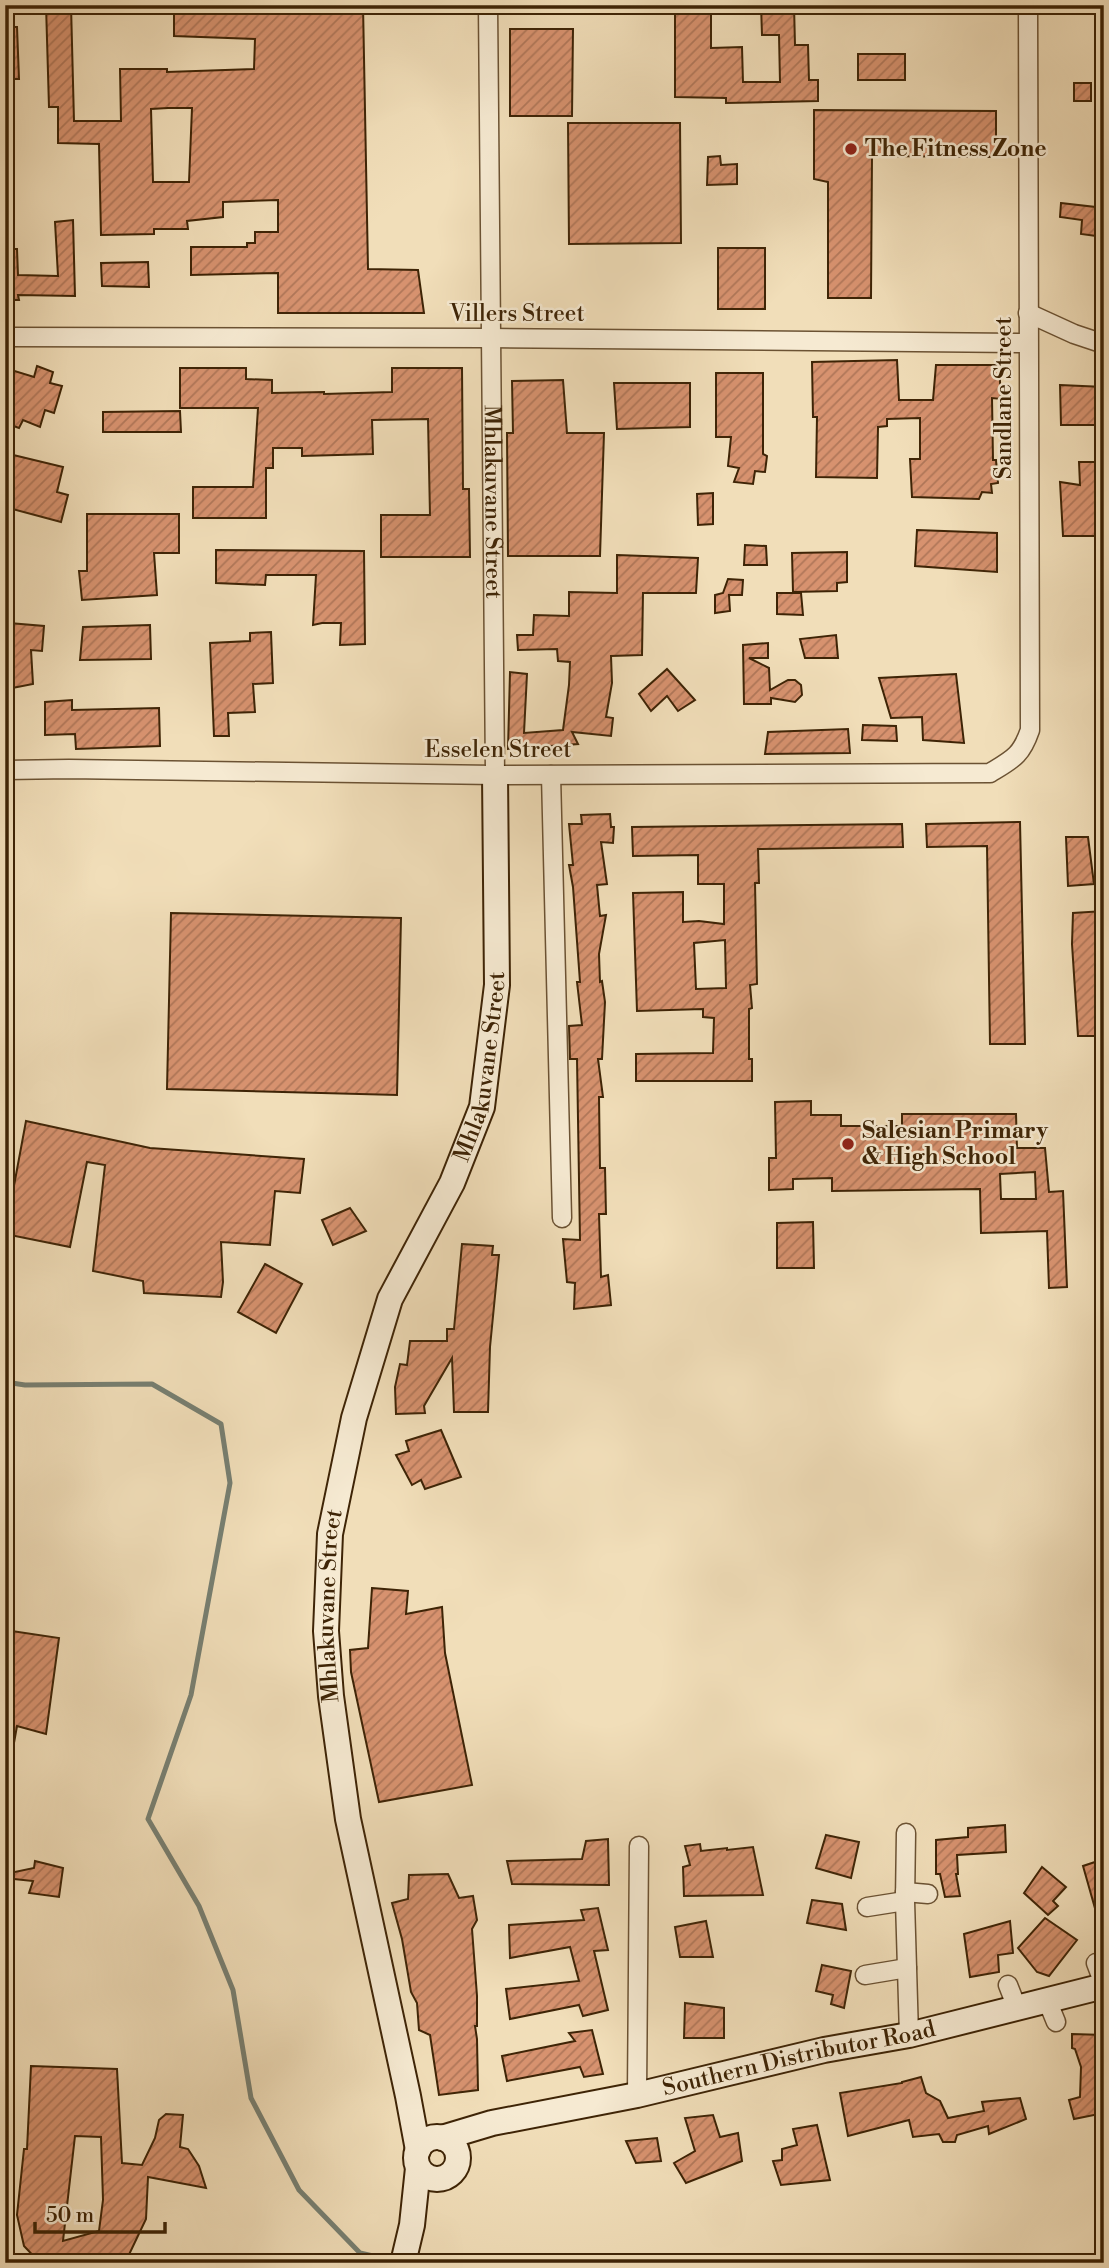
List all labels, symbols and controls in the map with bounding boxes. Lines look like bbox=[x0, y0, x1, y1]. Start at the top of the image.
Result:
place label: The Fitness Zone bbox=[865, 135, 1047, 163]
marker: The Fitness Zone bbox=[843, 141, 859, 157]
street label: Villers Street bbox=[448, 300, 585, 328]
street label: Sandlane Street bbox=[990, 317, 1018, 479]
street label: Mhlakuvane Street bbox=[478, 405, 507, 599]
street label: Esselen Street bbox=[425, 736, 572, 764]
street label: Mhlakuvane Street bbox=[448, 972, 512, 1166]
place label: Salesian Primary & High School bbox=[862, 1117, 1048, 1171]
marker: Salesian Primary & High School bbox=[840, 1136, 856, 1152]
street label: Mhlakuvane Street bbox=[312, 1506, 349, 1704]
street label: Southern Distributor Road bbox=[660, 2015, 938, 2102]
scale bar bbox=[35, 2191, 164, 2235]
text: 50 m bbox=[46, 2203, 94, 2229]

